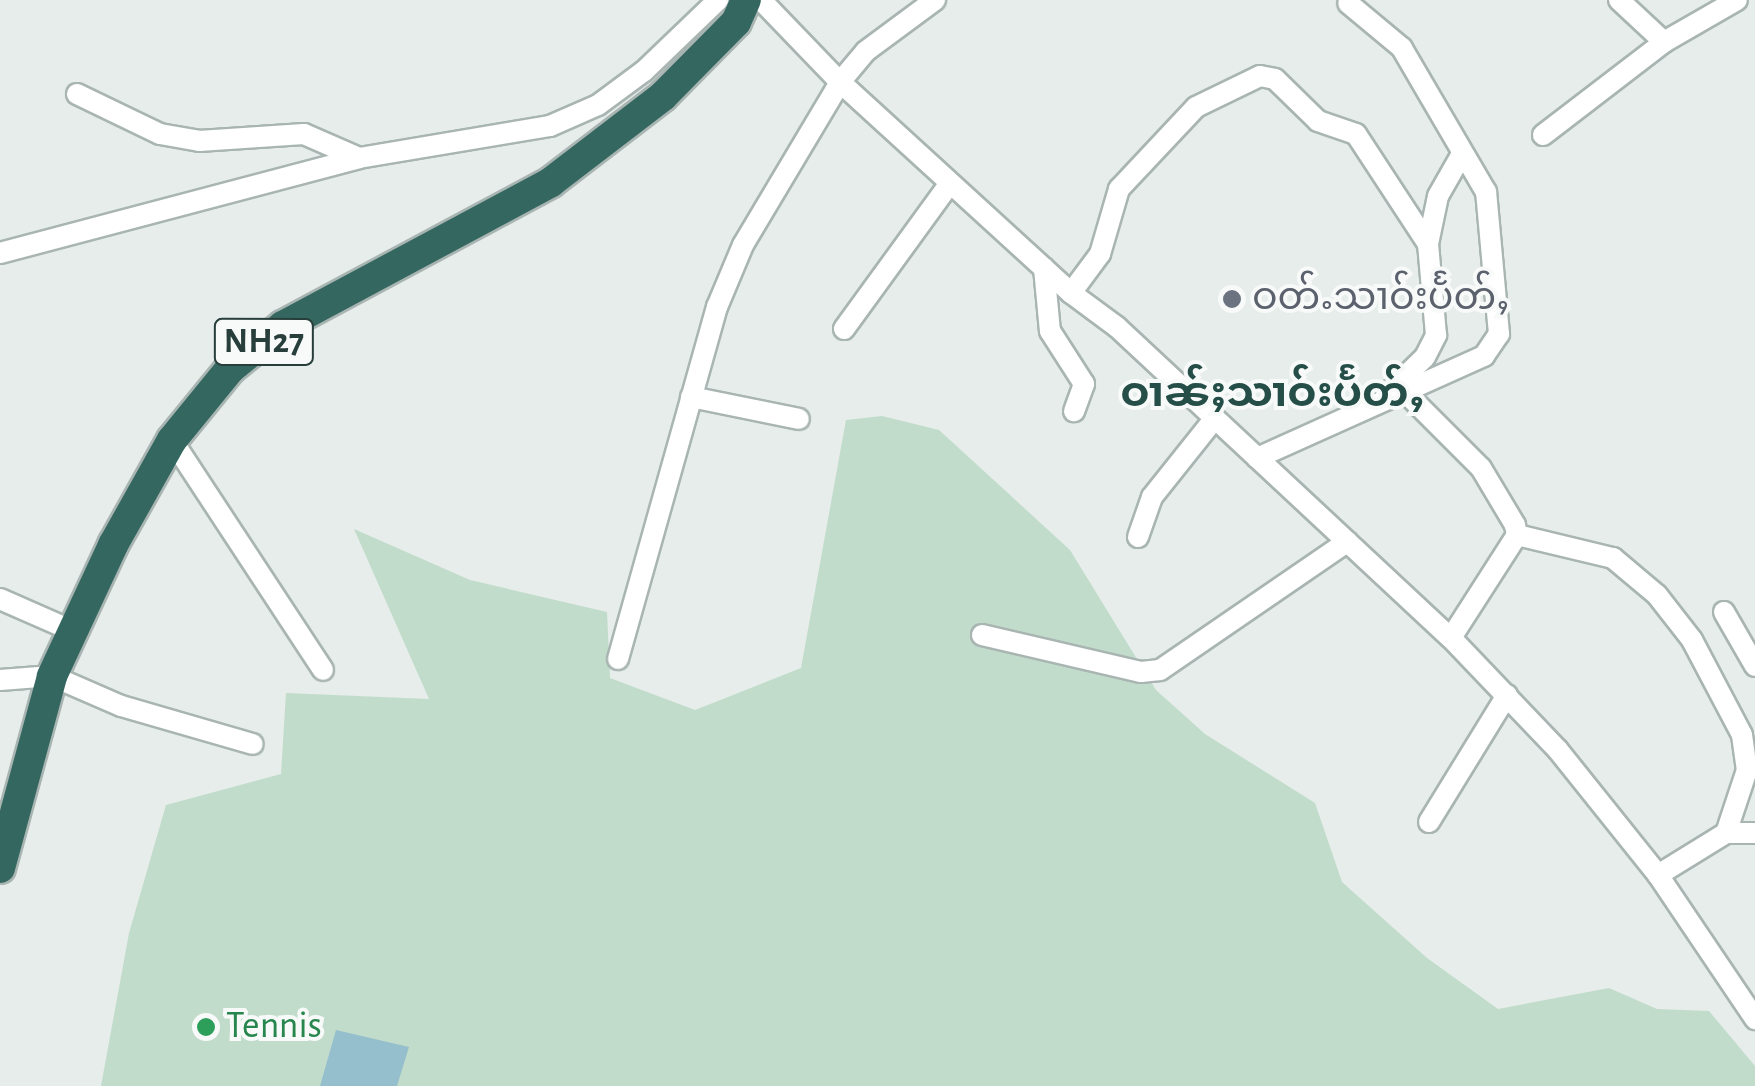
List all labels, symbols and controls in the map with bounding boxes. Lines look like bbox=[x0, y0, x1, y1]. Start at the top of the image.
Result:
place label: ဝတ်ႉသၢဝ်းပႅတ်ႇ bbox=[1252, 276, 1509, 322]
marker: ဝတ်ႉသၢဝ်းပႅတ်ႇ bbox=[1221, 288, 1243, 310]
road number: NH27 bbox=[212, 312, 316, 372]
district label: ဝၢၼ်ႈသၢဝ်းပႅတ်ႇ bbox=[1120, 368, 1426, 418]
place label: Tennis bbox=[226, 1004, 322, 1050]
marker: Tennis bbox=[195, 1016, 217, 1038]

